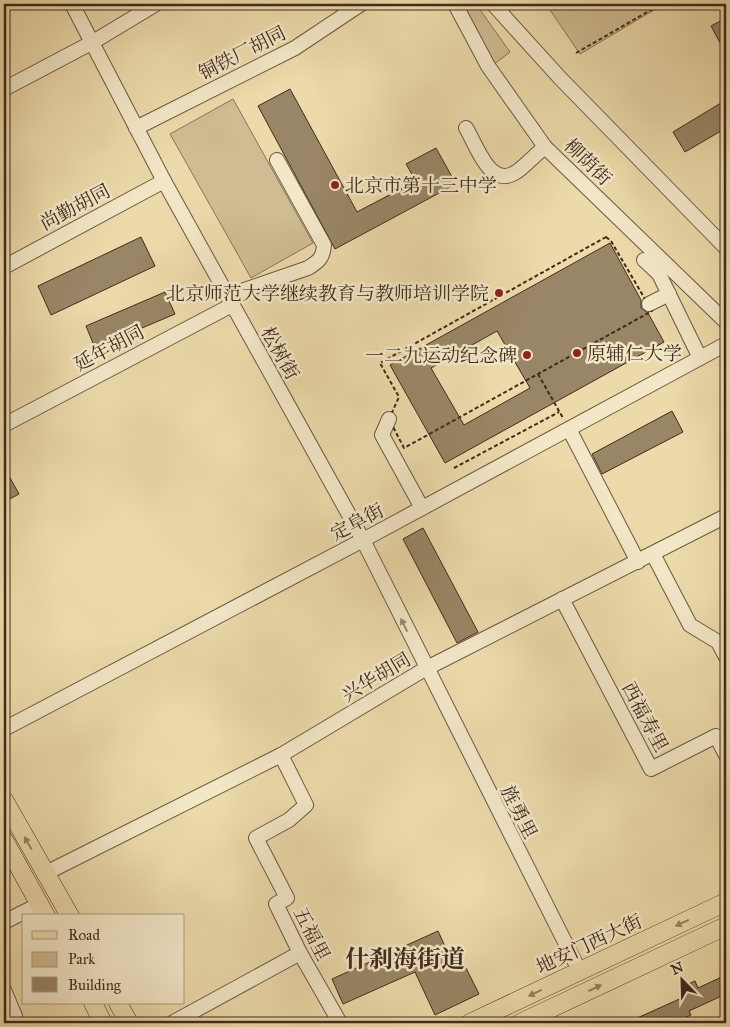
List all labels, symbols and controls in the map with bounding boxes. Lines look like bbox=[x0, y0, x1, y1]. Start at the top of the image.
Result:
street label: 铜铁厂胡同 bbox=[194, 21, 290, 85]
street label: 柳荫街 bbox=[560, 134, 616, 190]
place label: 北京市第十三中学 bbox=[345, 174, 497, 197]
street label: 尚勤胡同 bbox=[36, 179, 114, 235]
marker: 北京市第十三中学 bbox=[329, 179, 341, 191]
place label: 北京师范大学继续教育与教师培训学院 bbox=[166, 282, 489, 305]
marker: 北京师范大学继续教育与教师培训学院 bbox=[493, 287, 505, 299]
street label: 延年胡同 bbox=[70, 320, 148, 376]
street label: 松树街 bbox=[256, 322, 304, 384]
place label: 原辅仁大学 bbox=[587, 342, 682, 365]
place label: 一二九运动纪念碑 bbox=[365, 344, 517, 367]
marker: 原辅仁大学 bbox=[571, 347, 583, 359]
marker: 一二九运动纪念碑 bbox=[521, 349, 533, 361]
street label: 定阜街 bbox=[326, 498, 388, 546]
one-way arrow bbox=[400, 618, 408, 632]
street label: 兴华胡同 bbox=[337, 648, 415, 706]
street label: 西福寿里 bbox=[617, 678, 673, 756]
street label: 旌勇里 bbox=[496, 781, 542, 843]
one-way arrow bbox=[24, 836, 33, 849]
street label: 五福里 bbox=[289, 903, 335, 965]
street label: 地安门西大街 bbox=[532, 909, 646, 979]
legend bbox=[22, 914, 185, 1004]
one-way arrow bbox=[675, 919, 689, 927]
text: Road bbox=[68, 926, 100, 944]
district label: 什刹海街道 bbox=[345, 944, 465, 974]
text: Park bbox=[68, 950, 95, 968]
north arrow bbox=[658, 954, 708, 1004]
text: N bbox=[668, 958, 686, 979]
text: Building bbox=[68, 976, 122, 994]
one-way arrow bbox=[588, 983, 602, 991]
one-way arrow bbox=[528, 989, 542, 997]

